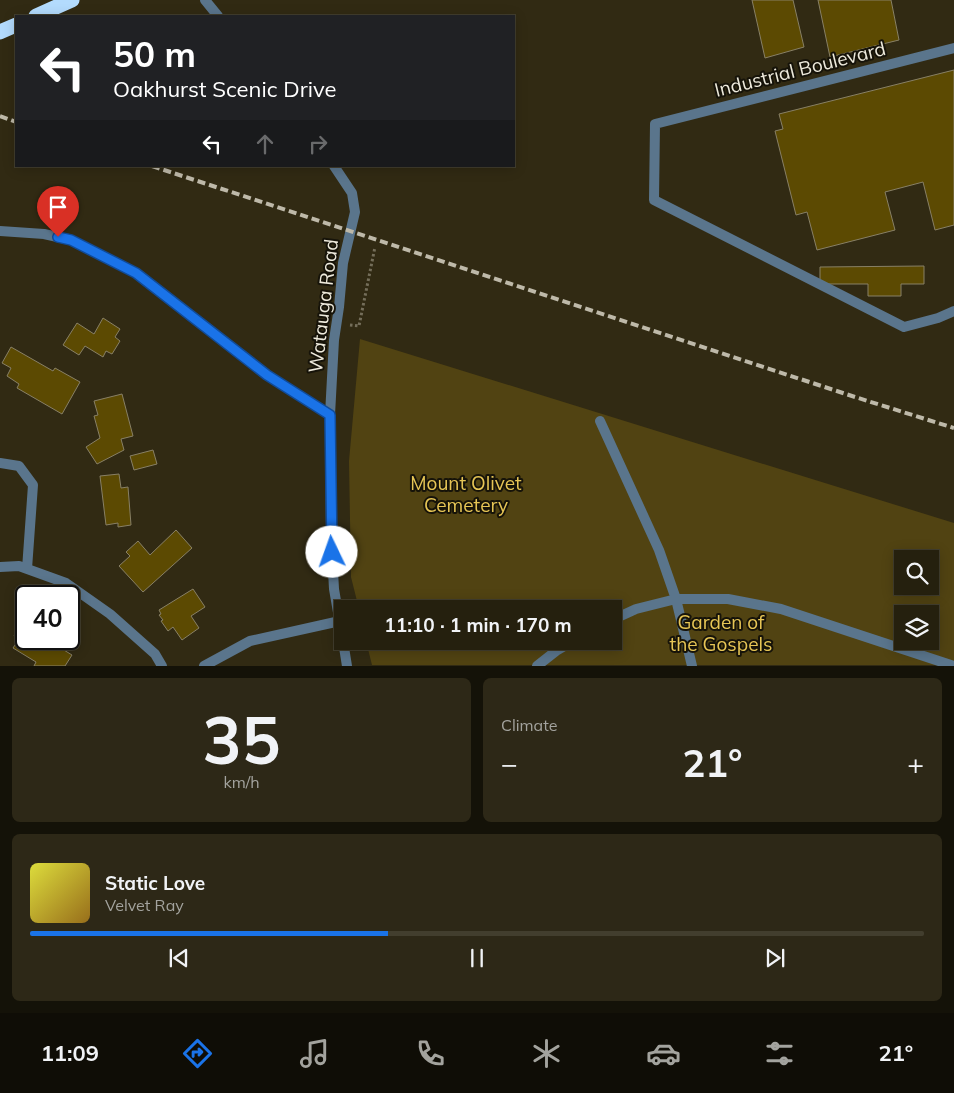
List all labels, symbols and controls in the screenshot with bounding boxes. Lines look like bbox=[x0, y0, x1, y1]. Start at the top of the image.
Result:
text: 50 m bbox=[113, 32, 196, 76]
icon: left bbox=[30, 35, 95, 100]
street label: Industrial Boulevard bbox=[712, 36, 888, 102]
text: Oakhurst Scenic Drive bbox=[113, 75, 336, 103]
icon: left bbox=[198, 130, 226, 158]
icon: ahead bbox=[251, 130, 279, 158]
icon: right bbox=[304, 130, 332, 158]
pin bbox=[37, 186, 79, 237]
icon: arrive bbox=[44, 193, 72, 221]
street label: Watauga Road bbox=[303, 238, 343, 374]
park label: Mount Olivet Cemetery bbox=[410, 471, 522, 517]
position arrow bbox=[305, 525, 357, 577]
map controls bbox=[894, 550, 939, 650]
button: search bbox=[894, 550, 939, 595]
speed limit sign: 40 bbox=[15, 585, 80, 650]
button: layers bbox=[894, 605, 939, 650]
park label: Garden of the Gospels bbox=[670, 610, 772, 656]
text: 11:10 · 1 min · 170 m bbox=[384, 613, 572, 637]
text: 35 bbox=[202, 699, 281, 780]
text: Climate bbox=[501, 715, 557, 735]
text: 21° bbox=[682, 739, 743, 787]
text: − bbox=[501, 746, 518, 781]
text: + bbox=[907, 746, 924, 781]
text: km/h bbox=[223, 772, 260, 792]
text: Static Love bbox=[105, 871, 205, 895]
text: Velvet Ray bbox=[105, 895, 184, 915]
icon: previous bbox=[165, 944, 193, 972]
icon: pause bbox=[463, 944, 491, 972]
icon: next bbox=[761, 944, 789, 972]
icon: directions bbox=[180, 1036, 215, 1071]
icon: music bbox=[297, 1036, 332, 1071]
icon: phone bbox=[413, 1036, 448, 1071]
icon: climate bbox=[529, 1036, 564, 1071]
icon: car bbox=[646, 1036, 681, 1071]
icon: filters bbox=[762, 1036, 797, 1071]
text: 11:09 bbox=[41, 1039, 99, 1067]
text: 21° bbox=[878, 1039, 913, 1067]

